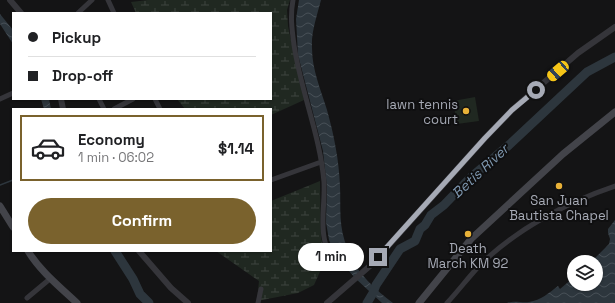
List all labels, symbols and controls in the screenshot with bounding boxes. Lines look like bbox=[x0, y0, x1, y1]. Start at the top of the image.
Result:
text: Pickup bbox=[52, 28, 101, 47]
car bbox=[545, 59, 571, 83]
text: Drop-off bbox=[52, 66, 113, 85]
route start bbox=[527, 81, 545, 99]
place label: lawn tennis court bbox=[386, 96, 458, 128]
marker: lawn tennis court bbox=[461, 106, 471, 116]
icon: car bbox=[30, 130, 66, 166]
text: Economy bbox=[78, 130, 145, 149]
text: $1.14 bbox=[218, 139, 254, 158]
water label: Betis River bbox=[448, 139, 513, 202]
text: 1 min · 06:02 bbox=[78, 149, 154, 166]
marker: San Juan Bautista Chapel bbox=[554, 181, 564, 191]
place label: San Juan Bautista Chapel bbox=[509, 192, 609, 224]
button: Confirm bbox=[28, 198, 256, 244]
marker: Death March KM 92 bbox=[463, 229, 473, 239]
place label: Death March KM 92 bbox=[428, 240, 509, 272]
callout: 1 min bbox=[298, 243, 364, 271]
text: 1 min bbox=[315, 248, 347, 265]
route end bbox=[369, 248, 387, 266]
map controls bbox=[567, 255, 603, 291]
button: layers bbox=[567, 255, 603, 291]

